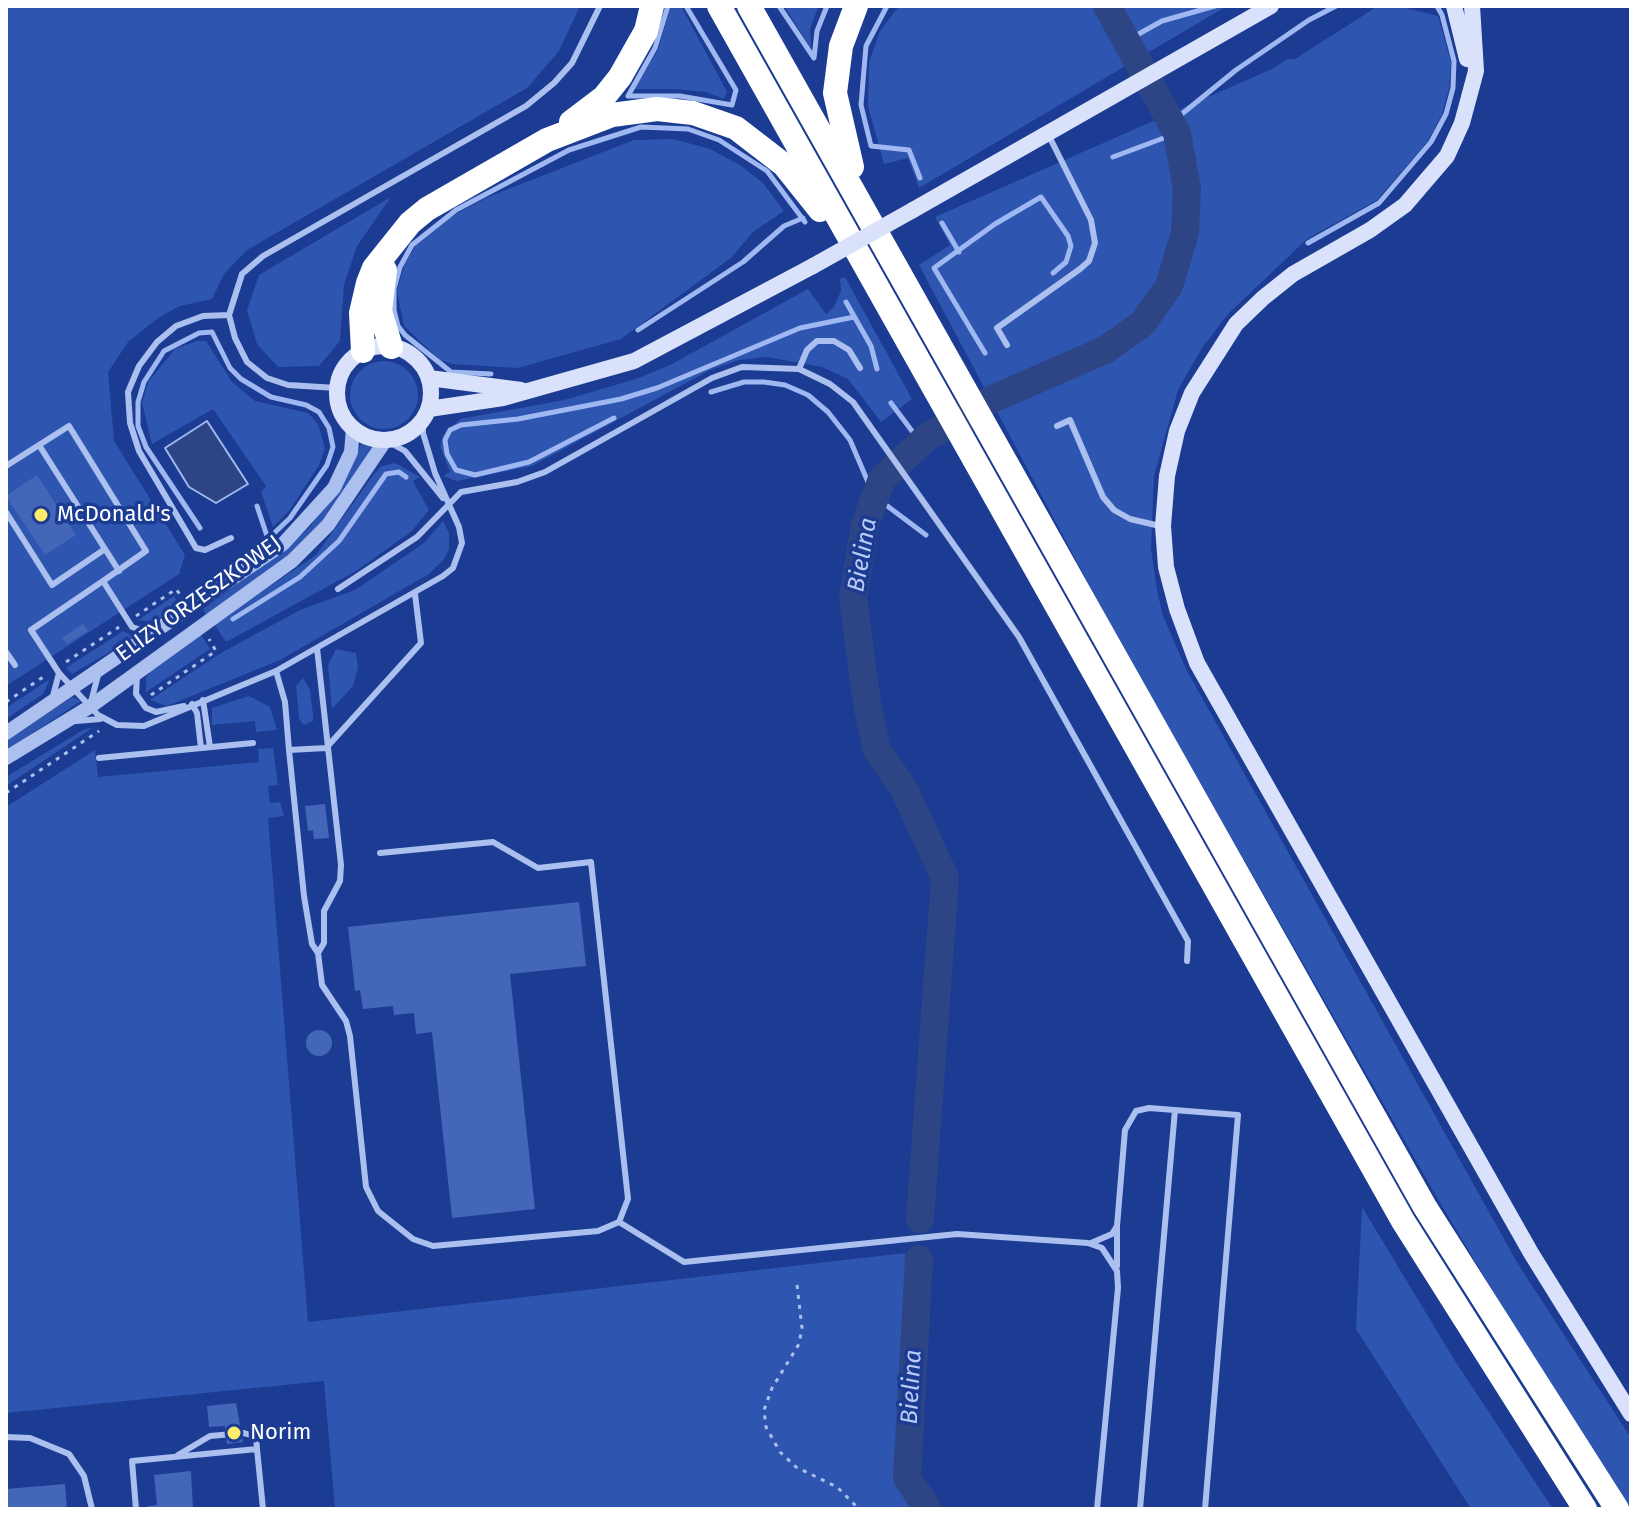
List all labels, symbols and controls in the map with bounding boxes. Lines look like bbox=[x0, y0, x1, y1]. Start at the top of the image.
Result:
place label: McDonald's bbox=[57, 502, 171, 528]
marker: McDonald's bbox=[32, 506, 50, 524]
water label: Bielina bbox=[842, 516, 884, 594]
street label: ELIZY ORZESZKOWEJ bbox=[111, 530, 287, 668]
water label: Bielina bbox=[896, 1349, 928, 1425]
place label: Norim bbox=[250, 1420, 311, 1446]
marker: Norim bbox=[225, 1424, 243, 1442]

